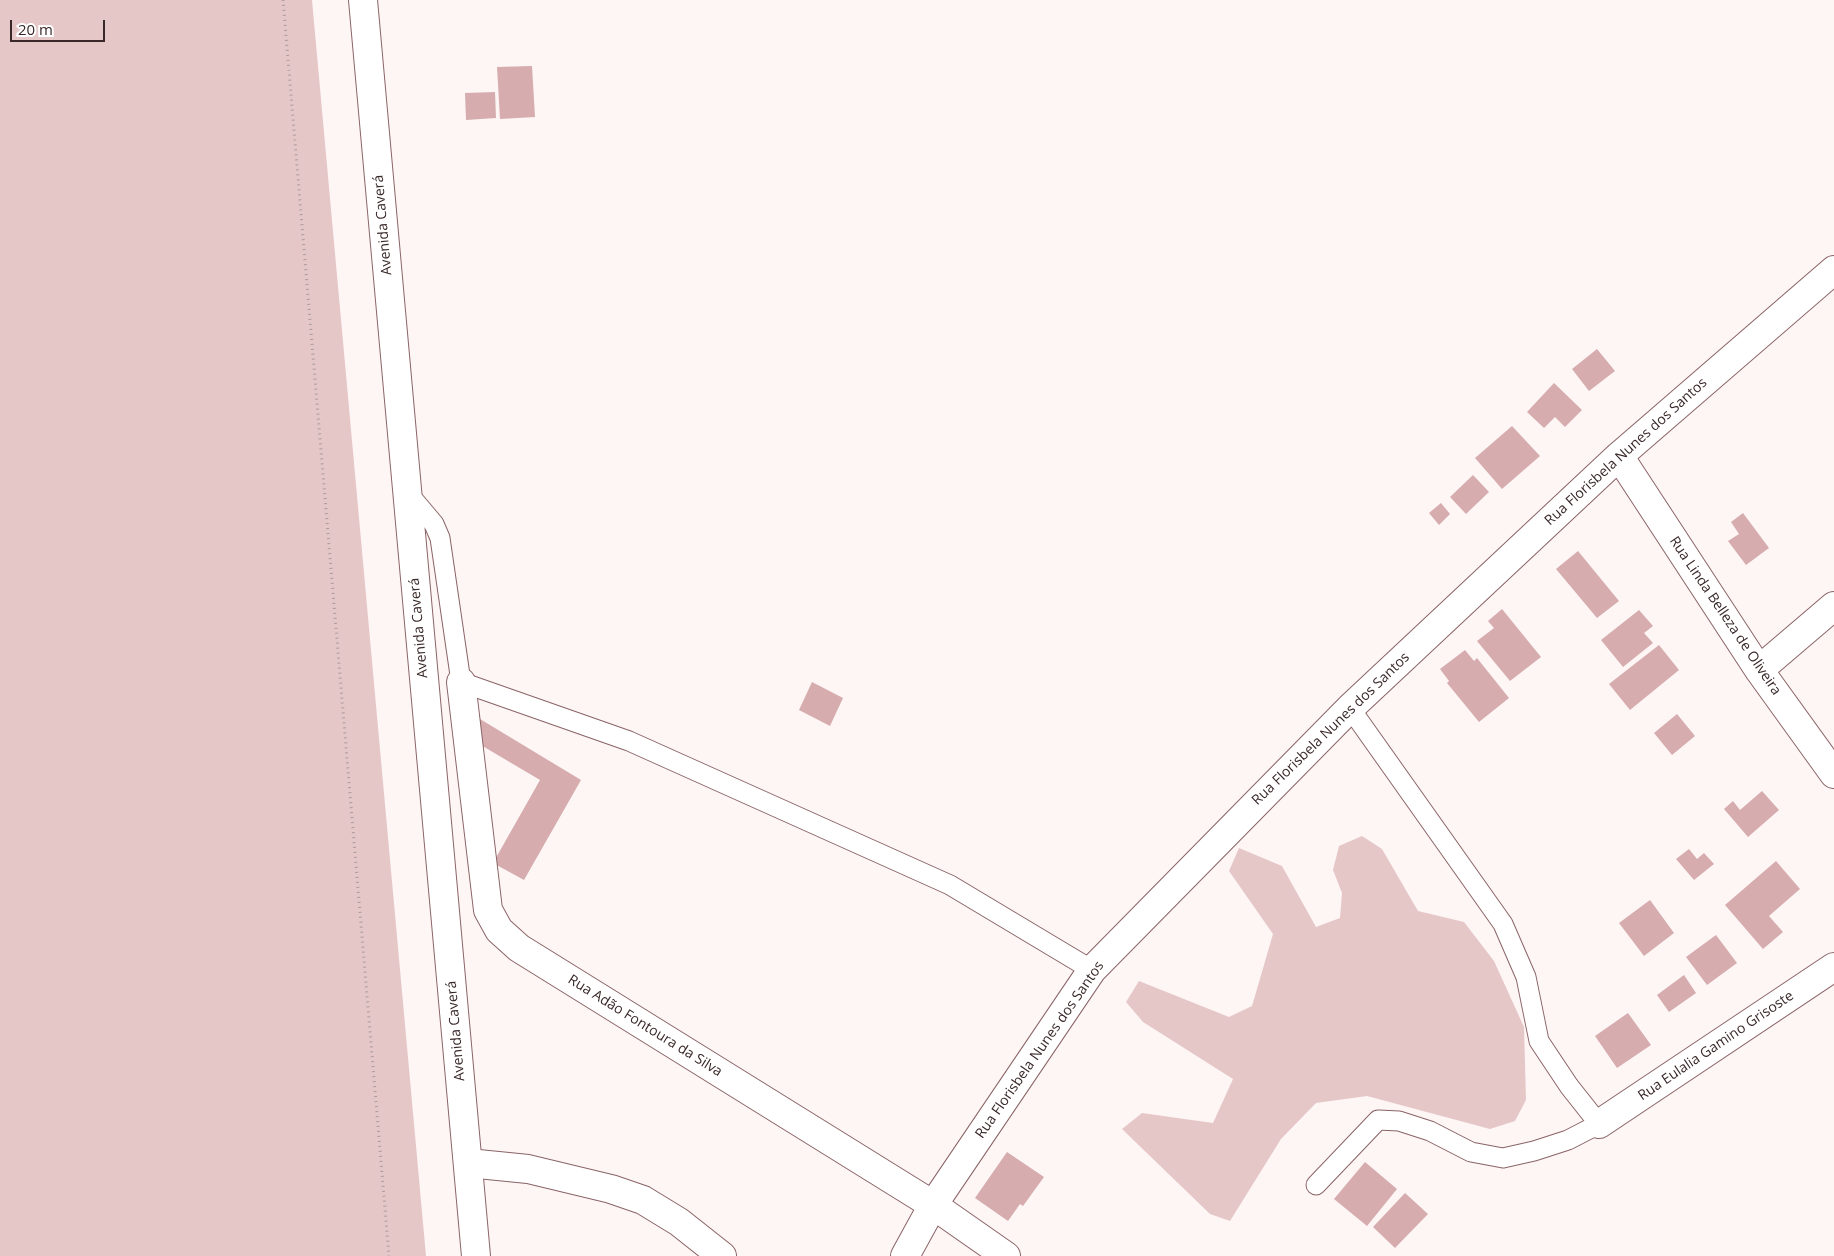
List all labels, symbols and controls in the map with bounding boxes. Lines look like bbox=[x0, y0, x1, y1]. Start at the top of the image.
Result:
scale bar bbox=[12, 10, 108, 42]
text: 20 m bbox=[18, 19, 53, 39]
street label: Avenida Caverá bbox=[370, 174, 396, 276]
street label: Rua Florisbela Nunes dos Santos bbox=[1541, 375, 1711, 529]
street label: Rua Linda Belleza de Oliveira bbox=[1666, 533, 1784, 699]
street label: Avenida Caverá bbox=[406, 577, 432, 679]
street label: Rua Florisbela Nunes dos Santos bbox=[1249, 649, 1413, 809]
street label: Rua Florisbela Nunes dos Santos bbox=[972, 958, 1108, 1142]
street label: Rua Adão Fontoura da Silva bbox=[565, 972, 725, 1080]
street label: Avenida Caverá bbox=[443, 980, 469, 1082]
street label: Rua Eulalia Gamino Grisoste bbox=[1635, 988, 1797, 1104]

